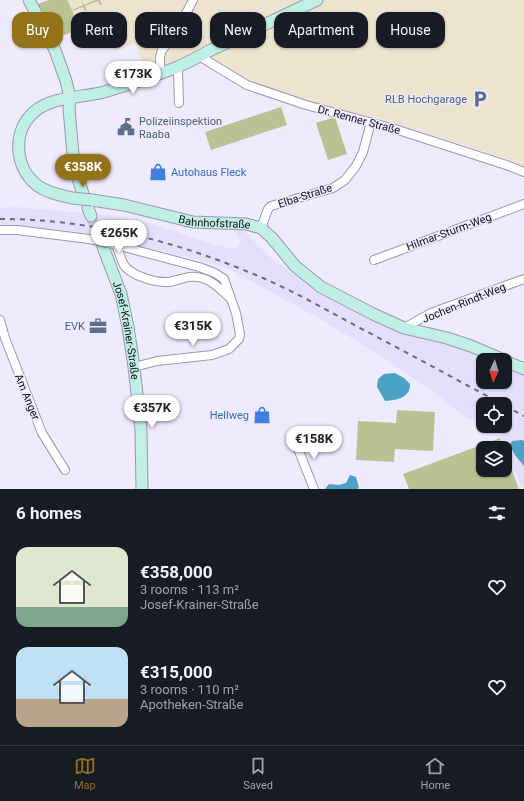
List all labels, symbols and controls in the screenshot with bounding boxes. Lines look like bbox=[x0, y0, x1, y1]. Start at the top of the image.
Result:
chip: Buy bbox=[12, 12, 63, 48]
chip: Rent bbox=[71, 12, 127, 48]
chip: Filters bbox=[135, 12, 202, 48]
chip: New bbox=[210, 12, 266, 48]
chip: Apartment bbox=[274, 12, 368, 48]
chip: House bbox=[376, 12, 445, 48]
pin: €173K bbox=[105, 61, 161, 95]
text: €173K bbox=[114, 66, 152, 81]
parking icon: RLB Hochgarage bbox=[470, 89, 490, 109]
place label: RLB Hochgarage bbox=[385, 93, 467, 106]
street label: Dr. Renner Straße bbox=[316, 103, 402, 137]
place label: Polizeiinspektion Raaba bbox=[139, 115, 222, 141]
public building icon: Polizeiinspektion Raaba bbox=[116, 117, 136, 137]
pin: €358K bbox=[55, 154, 111, 188]
text: €358K bbox=[64, 159, 102, 174]
shop icon: Autohaus Fleck bbox=[148, 162, 168, 182]
place label: Autohaus Fleck bbox=[171, 166, 247, 179]
street label: Elba-Straße bbox=[276, 181, 334, 211]
street label: Hilmar-Sturm-Weg bbox=[405, 211, 493, 253]
street label: Bahnhofstraße bbox=[177, 212, 252, 232]
pin: €265K bbox=[91, 220, 147, 254]
text: €265K bbox=[100, 225, 138, 240]
street label: Josef-Krainer-Straße bbox=[110, 279, 142, 381]
street label: Jochen-Rindt-Weg bbox=[420, 280, 508, 326]
pin: €315K bbox=[165, 313, 221, 347]
office icon: EVK bbox=[88, 316, 108, 336]
text: €315K bbox=[174, 318, 212, 333]
place label: EVK bbox=[65, 320, 85, 333]
north arrow bbox=[476, 353, 512, 389]
map controls bbox=[476, 353, 512, 477]
street label: Am Anger bbox=[12, 372, 42, 422]
pin: €357K bbox=[124, 395, 180, 429]
button: locate bbox=[476, 397, 512, 433]
text: €357K bbox=[133, 400, 171, 415]
shop icon: Hellweg bbox=[252, 405, 272, 425]
place label: Hellweg bbox=[210, 409, 249, 422]
pin: €158K bbox=[286, 426, 342, 460]
text: €158K bbox=[295, 431, 333, 446]
button: layers bbox=[476, 441, 512, 477]
icon: filters bbox=[486, 502, 508, 524]
text: 6 homes bbox=[16, 503, 82, 523]
text: €358,000 bbox=[140, 562, 212, 582]
icon: home bbox=[48, 563, 96, 611]
icon: heart bbox=[486, 576, 508, 598]
text: 3 rooms · 113 m² bbox=[140, 582, 239, 597]
text: Josef-Krainer-Straße bbox=[140, 597, 259, 612]
text: €315,000 bbox=[140, 662, 212, 682]
icon: home bbox=[48, 663, 96, 711]
icon: heart bbox=[486, 676, 508, 698]
text: 3 rooms · 110 m² bbox=[140, 682, 239, 697]
text: Apotheken-Straße bbox=[140, 697, 243, 712]
tab: Map bbox=[74, 755, 96, 792]
tab: Saved bbox=[243, 755, 273, 792]
tab: Home bbox=[421, 755, 450, 792]

